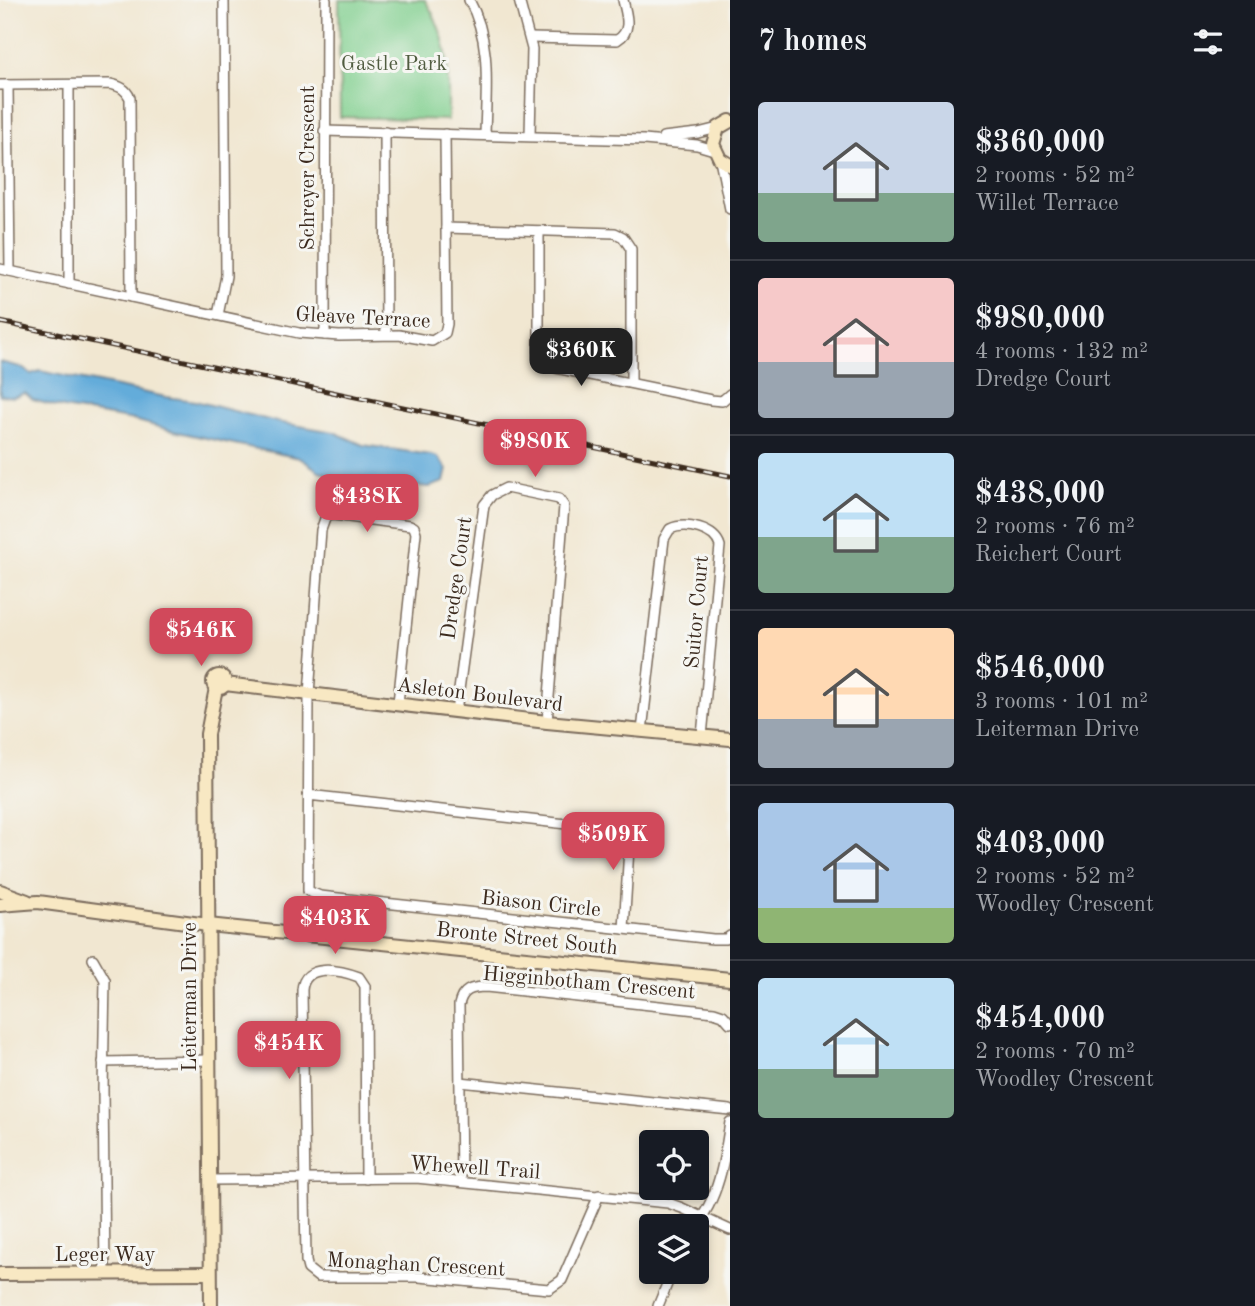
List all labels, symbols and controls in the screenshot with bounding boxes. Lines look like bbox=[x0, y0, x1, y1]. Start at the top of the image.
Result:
icon: filters bbox=[1189, 23, 1227, 61]
text: 7 homes bbox=[758, 27, 867, 57]
park label: Gastle Park bbox=[341, 54, 447, 75]
street label: Schreyer Crescent bbox=[298, 85, 319, 251]
text: $360,000 bbox=[975, 128, 1105, 158]
icon: home bbox=[814, 130, 898, 214]
text: 2 rooms · 52 m² bbox=[975, 164, 1135, 187]
text: Willet Terrace bbox=[975, 192, 1119, 215]
street label: Gleave Terrace bbox=[295, 304, 431, 333]
text: $980,000 bbox=[975, 304, 1105, 334]
icon: home bbox=[814, 306, 898, 390]
pin: $360K bbox=[532, 328, 630, 388]
text: $360K bbox=[545, 339, 617, 362]
text: 4 rooms · 132 m² bbox=[975, 340, 1148, 363]
text: Dredge Court bbox=[975, 368, 1111, 391]
pin: $980K bbox=[486, 420, 584, 479]
text: $980K bbox=[499, 430, 571, 453]
pin: $438K bbox=[318, 475, 416, 534]
text: $438,000 bbox=[975, 479, 1105, 509]
icon: home bbox=[814, 481, 898, 565]
text: $438K bbox=[331, 485, 403, 508]
street label: Dredge Court bbox=[438, 515, 477, 641]
text: 2 rooms · 76 m² bbox=[975, 515, 1135, 538]
text: Reichert Court bbox=[975, 543, 1122, 566]
street label: Suitor Court bbox=[682, 555, 713, 670]
pin: $546K bbox=[152, 608, 250, 668]
text: $546K bbox=[165, 619, 237, 642]
text: $546,000 bbox=[975, 654, 1105, 684]
icon: home bbox=[814, 656, 898, 740]
street label: Asleton Boulevard bbox=[395, 675, 564, 716]
text: 3 rooms · 101 m² bbox=[975, 690, 1148, 713]
text: Leiterman Drive bbox=[975, 718, 1139, 741]
pin: $509K bbox=[564, 812, 662, 872]
text: $509K bbox=[577, 823, 649, 846]
text: $403,000 bbox=[975, 829, 1105, 859]
icon: home bbox=[814, 831, 898, 915]
text: 2 rooms · 52 m² bbox=[975, 865, 1135, 888]
street label: Biason Circle bbox=[480, 888, 602, 921]
text: Woodley Crescent bbox=[975, 893, 1154, 916]
pin: $403K bbox=[286, 897, 384, 956]
text: $403K bbox=[299, 907, 371, 930]
street label: Bronte Street South bbox=[435, 920, 619, 959]
street label: Leiterman Drive bbox=[180, 922, 201, 1072]
street label: Higginbotham Crescent bbox=[481, 964, 696, 1003]
text: $454,000 bbox=[975, 1004, 1105, 1034]
icon: home bbox=[814, 1006, 898, 1090]
pin: $454K bbox=[240, 1021, 338, 1081]
text: $454K bbox=[253, 1032, 325, 1055]
text: 2 rooms · 70 m² bbox=[975, 1040, 1135, 1063]
text: Woodley Crescent bbox=[975, 1068, 1154, 1091]
map controls bbox=[639, 1130, 709, 1284]
button: locate bbox=[639, 1130, 709, 1200]
street label: Whewell Trail bbox=[409, 1153, 541, 1184]
button: layers bbox=[639, 1214, 709, 1284]
street label: Leger Way bbox=[54, 1245, 156, 1266]
street label: Monaghan Crescent bbox=[326, 1250, 506, 1281]

